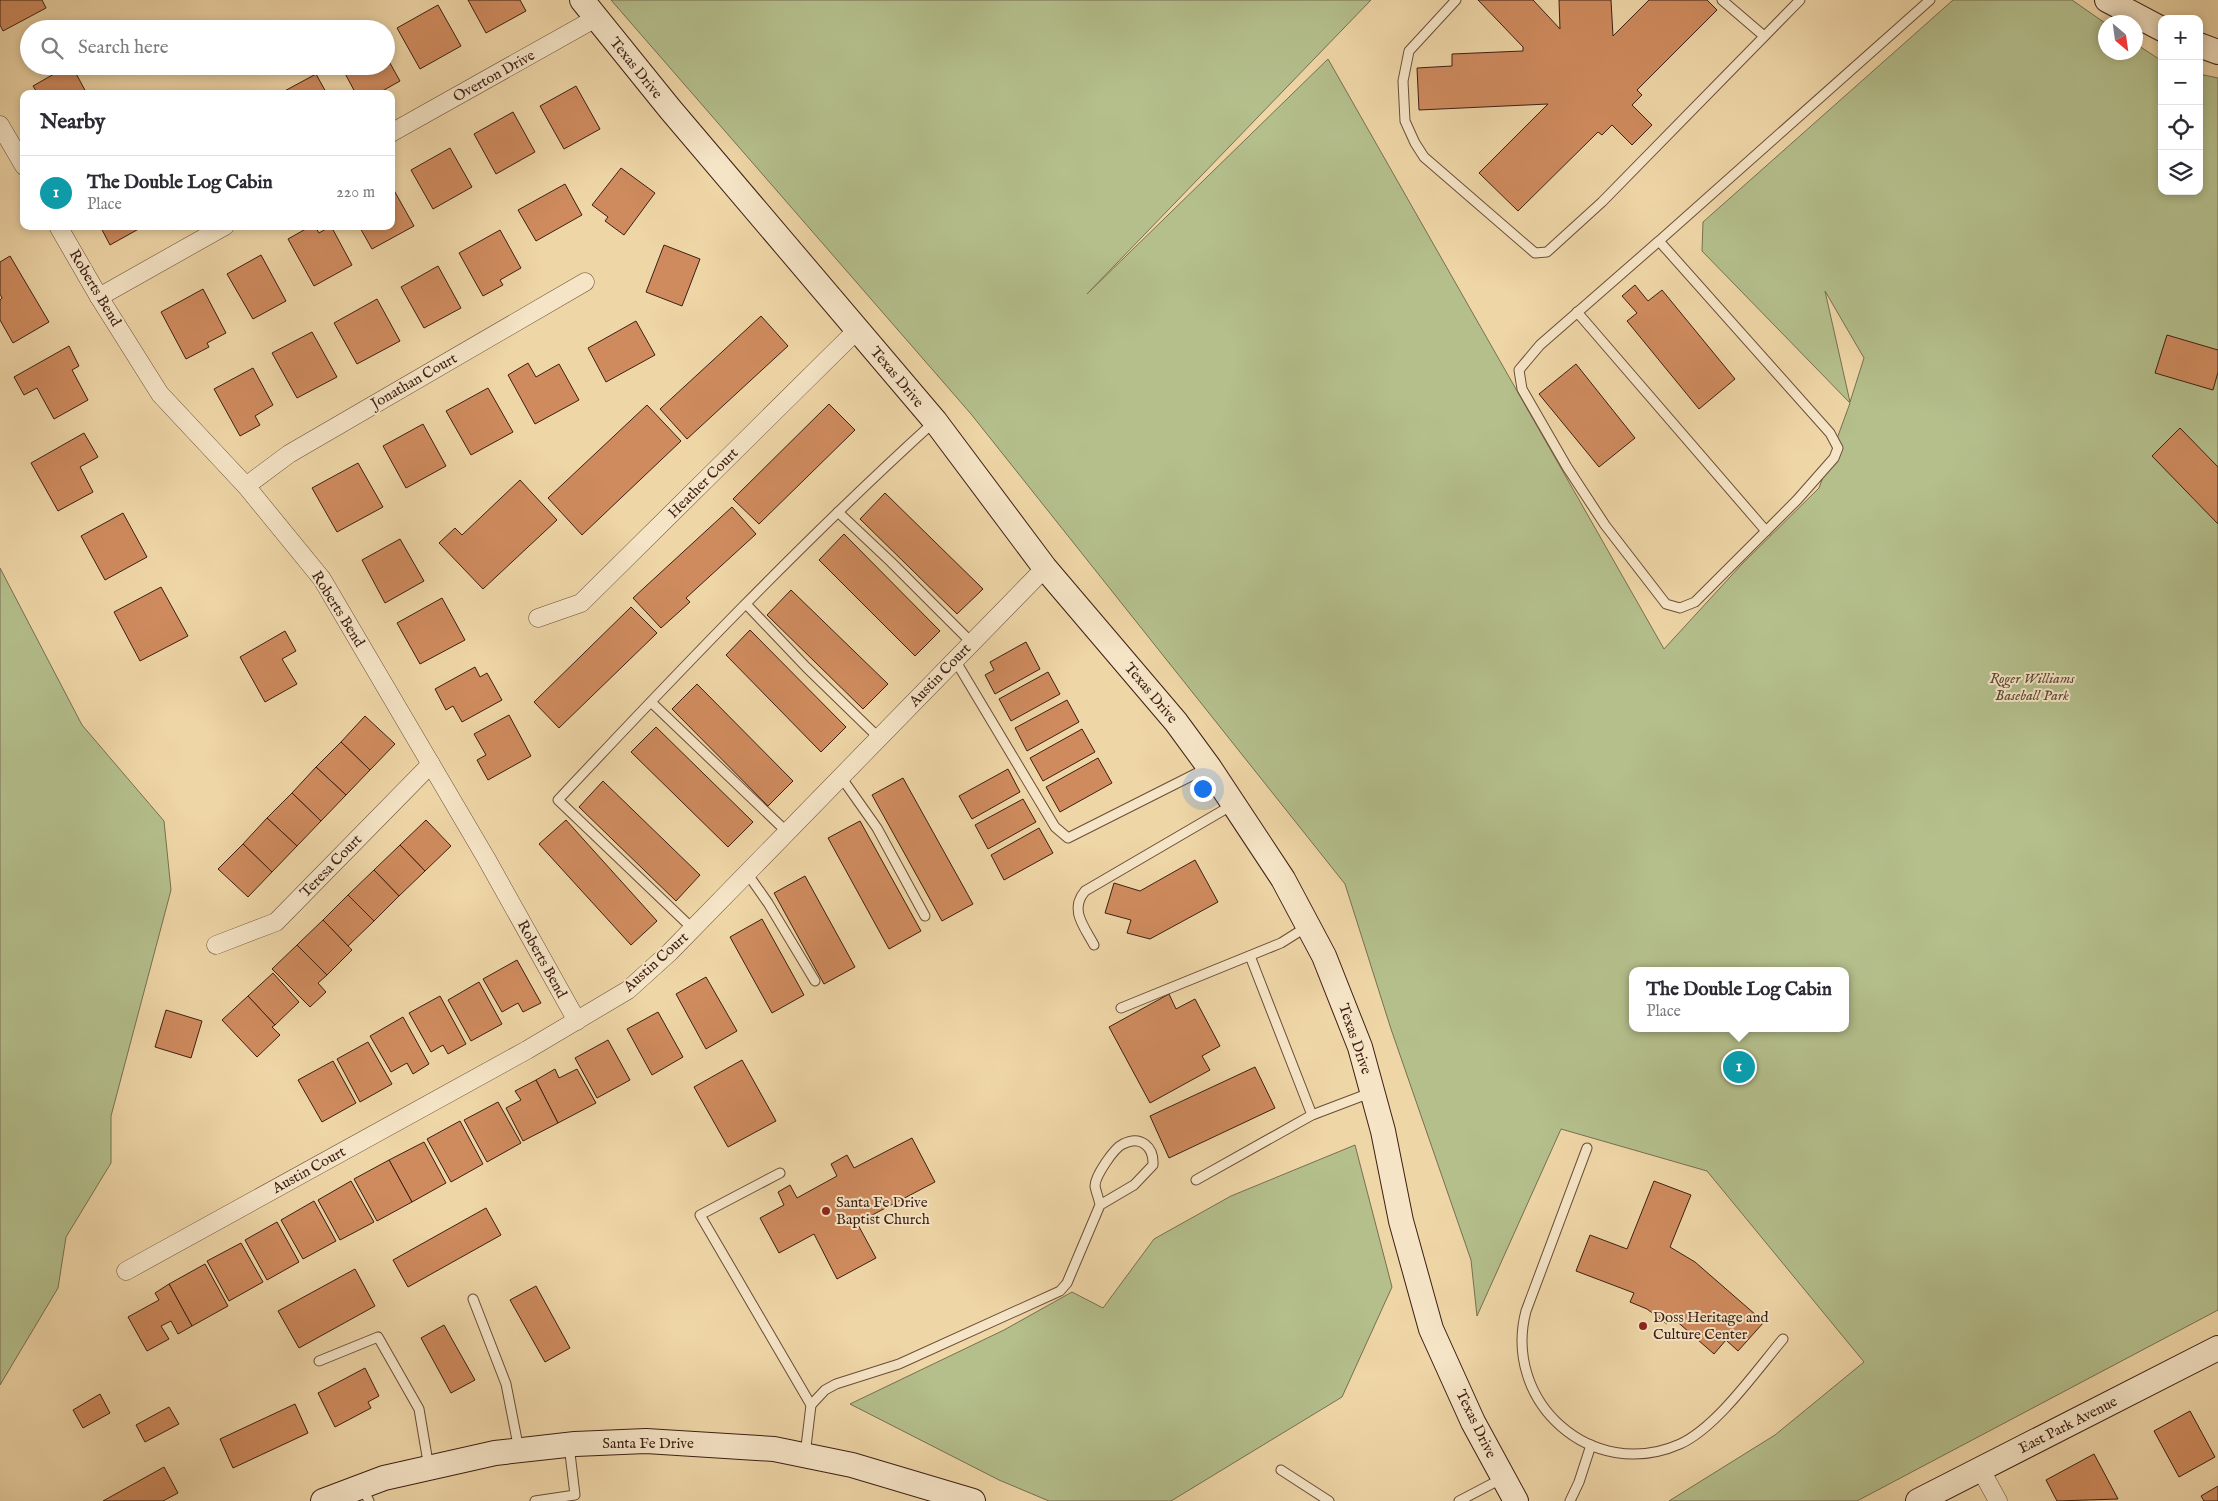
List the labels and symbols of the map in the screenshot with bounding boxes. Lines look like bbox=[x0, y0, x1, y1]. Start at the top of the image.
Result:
north arrow bbox=[2098, 15, 2143, 60]
street label: Texas Drive bbox=[605, 33, 667, 103]
street label: Overton Drive bbox=[450, 46, 538, 106]
street label: Roberts Bend bbox=[65, 246, 126, 331]
street label: Texas Drive bbox=[866, 343, 928, 411]
street label: Jonathan Court bbox=[366, 349, 460, 414]
street label: Heather Court bbox=[664, 444, 742, 522]
street label: Roberts Bend bbox=[307, 567, 369, 651]
street label: Austin Court bbox=[904, 639, 975, 711]
street label: Texas Drive bbox=[1120, 659, 1182, 727]
park label: Roger Williams Baseball Park bbox=[1989, 669, 2075, 705]
your location bbox=[1190, 776, 1216, 802]
street label: Teresa Court bbox=[296, 830, 366, 902]
street label: Roberts Bend bbox=[513, 917, 572, 1002]
street label: Austin Court bbox=[619, 928, 692, 997]
street label: Texas Drive bbox=[1334, 1001, 1376, 1077]
pin: 1 bbox=[1723, 1048, 1755, 1086]
street label: Austin Court bbox=[268, 1142, 349, 1198]
place label: Santa Fe Drive Baptist Church bbox=[836, 1193, 930, 1229]
marker: Santa Fe Drive Baptist Church bbox=[820, 1205, 832, 1217]
place label: Doss Heritage and Culture Center bbox=[1653, 1308, 1769, 1344]
marker: Doss Heritage and Culture Center bbox=[1637, 1320, 1649, 1332]
street label: Texas Drive bbox=[1451, 1387, 1501, 1461]
street label: East Park Avenue bbox=[2015, 1392, 2121, 1458]
street label: Santa Fe Drive bbox=[602, 1434, 694, 1453]

